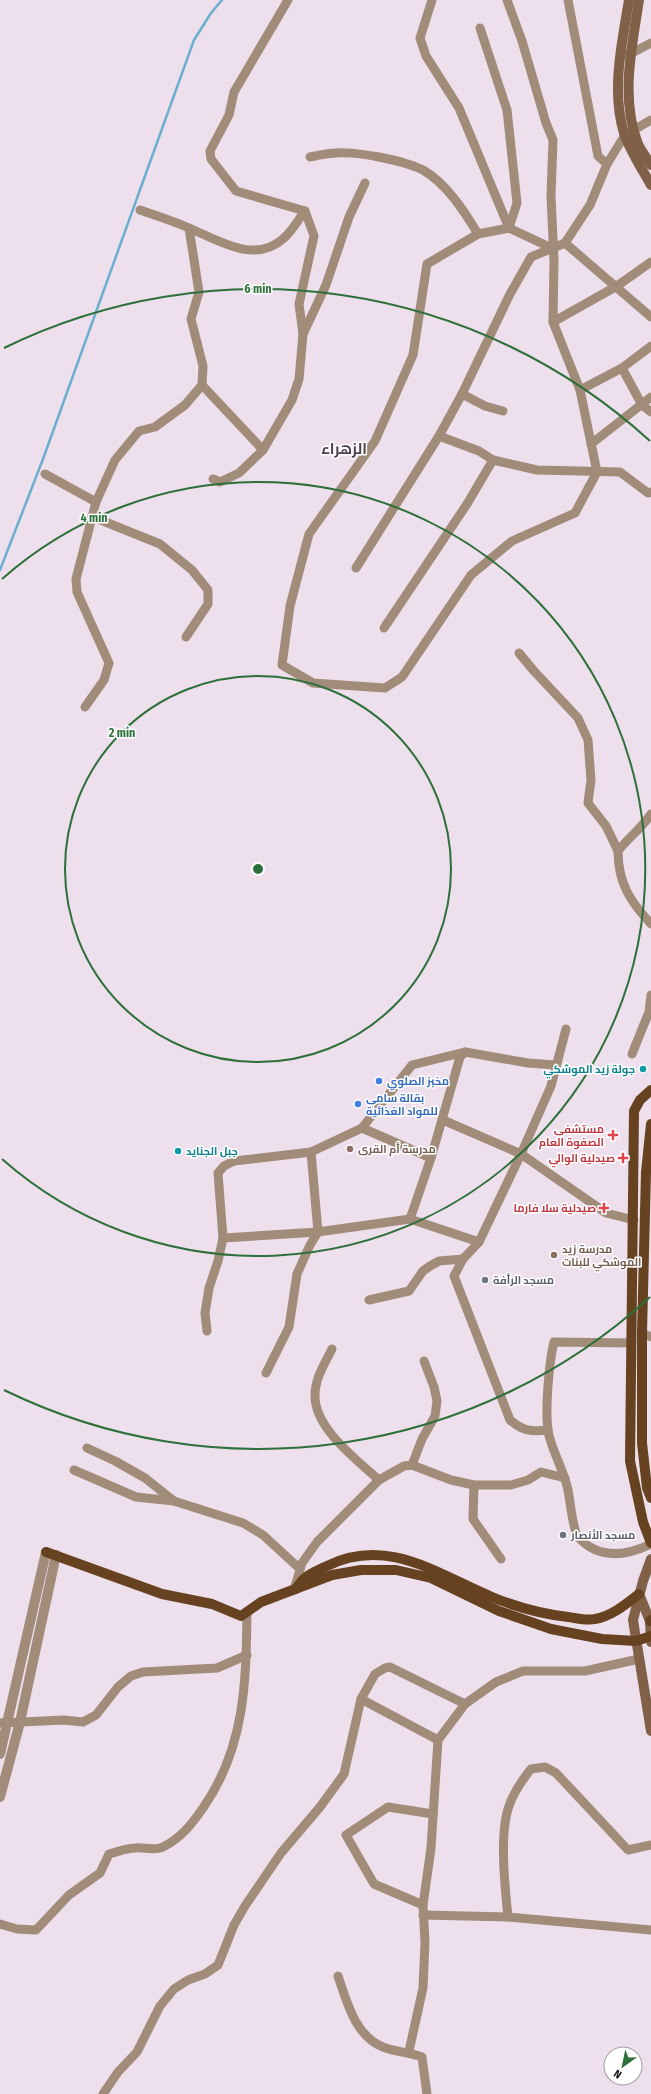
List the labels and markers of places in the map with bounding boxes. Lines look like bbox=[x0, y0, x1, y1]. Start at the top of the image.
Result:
centre of rings bbox=[251, 862, 265, 876]
place label: جولة زيد الموشكي bbox=[543, 1063, 635, 1079]
marker: جولة زيد الموشكي bbox=[638, 1064, 648, 1074]
place label: مخبز الصلوي bbox=[387, 1075, 449, 1091]
marker: مخبز الصلوي bbox=[374, 1076, 384, 1086]
place label: بقالة سامي للمواد الغذائية bbox=[366, 1092, 438, 1119]
marker: بقالة سامي للمواد الغذائية bbox=[353, 1099, 363, 1109]
place label: مستشفى الصفوة العام bbox=[539, 1123, 604, 1150]
marker: مستشفى الصفوة العام bbox=[607, 1129, 619, 1141]
place label: مدرسة أم القرى bbox=[358, 1142, 436, 1157]
marker: مدرسة أم القرى bbox=[345, 1144, 355, 1154]
place label: جبل الجنايد bbox=[186, 1145, 238, 1158]
marker: جبل الجنايد bbox=[173, 1146, 183, 1156]
place label: صيدلية الوالي bbox=[548, 1152, 615, 1168]
marker: صيدلية الوالي bbox=[618, 1153, 628, 1163]
place label: صيدلية سلا فارما bbox=[513, 1202, 596, 1215]
marker: صيدلية سلا فارما bbox=[599, 1203, 609, 1213]
place label: مدرسة زيد الموشكي للبنات bbox=[562, 1243, 642, 1272]
marker: مدرسة زيد الموشكي للبنات bbox=[549, 1250, 559, 1260]
place label: مسجد الرأفة bbox=[493, 1273, 554, 1287]
marker: مسجد الرأفة bbox=[480, 1275, 490, 1285]
place label: مسجد الأنصار bbox=[570, 1529, 635, 1542]
marker: مسجد الأنصار bbox=[558, 1530, 568, 1540]

